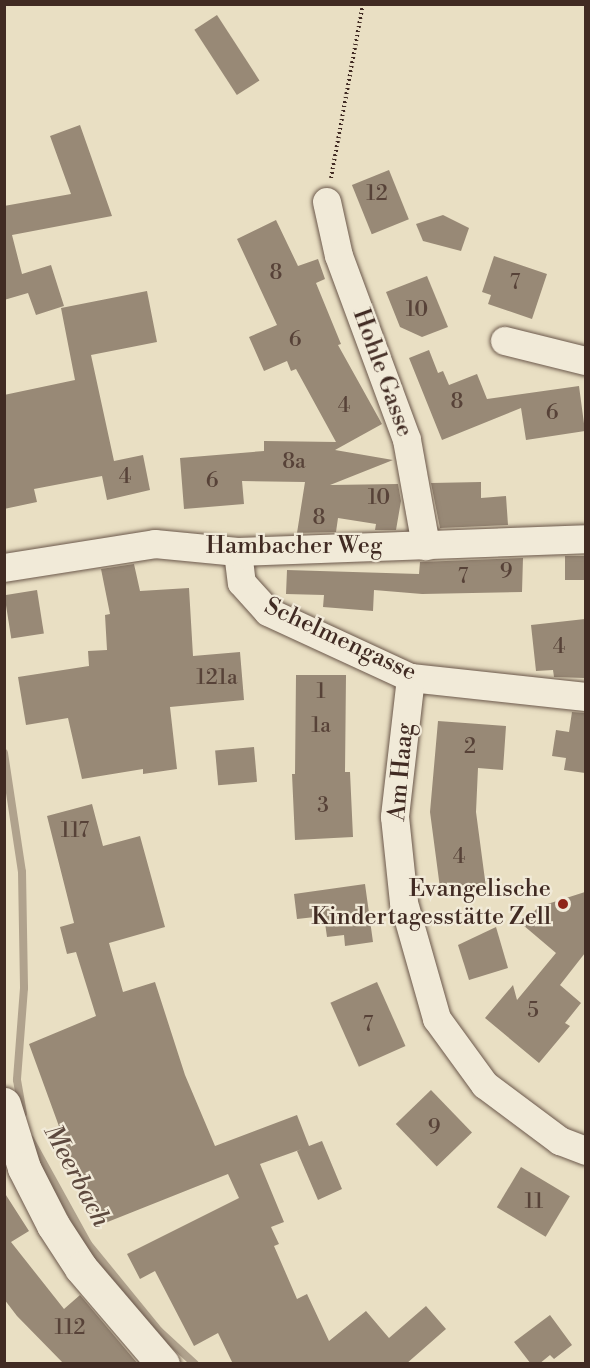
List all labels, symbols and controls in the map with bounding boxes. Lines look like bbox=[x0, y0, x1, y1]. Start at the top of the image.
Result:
house number: 12 bbox=[366, 181, 388, 207]
house number: 8 bbox=[270, 260, 282, 286]
house number: 7 bbox=[510, 270, 520, 296]
house number: 10 bbox=[406, 297, 428, 323]
street label: Hohle Gasse bbox=[346, 305, 418, 441]
house number: 6 bbox=[289, 327, 301, 353]
house number: 8 bbox=[451, 389, 463, 415]
house number: 4 bbox=[338, 393, 350, 419]
house number: 6 bbox=[546, 400, 558, 426]
house number: 8a bbox=[282, 449, 306, 475]
house number: 4 bbox=[119, 464, 131, 490]
house number: 6 bbox=[206, 468, 218, 494]
house number: 10 bbox=[368, 485, 390, 511]
house number: 8 bbox=[313, 505, 325, 531]
street label: Hambacher Weg bbox=[206, 533, 382, 561]
house number: 9 bbox=[500, 559, 512, 585]
house number: 7 bbox=[458, 564, 468, 590]
street label: Schelmengasse bbox=[259, 592, 421, 688]
house number: 4 bbox=[553, 634, 565, 660]
house number: 121a bbox=[196, 665, 238, 691]
house number: 1 bbox=[316, 679, 326, 705]
house number: 1a bbox=[311, 713, 331, 739]
street label: Am Haag bbox=[383, 722, 421, 822]
house number: 2 bbox=[464, 734, 476, 760]
house number: 3 bbox=[317, 793, 329, 819]
house number: 117 bbox=[61, 818, 89, 844]
house number: 4 bbox=[453, 844, 465, 870]
place label: Evangelische Kindertagesstätte Zell bbox=[311, 876, 551, 932]
marker: Evangelische Kindertagesstätte Zell bbox=[556, 897, 570, 911]
house number: 5 bbox=[527, 998, 539, 1024]
house number: 7 bbox=[363, 1012, 373, 1038]
house number: 9 bbox=[428, 1115, 440, 1141]
water label: Meerbach bbox=[36, 1119, 116, 1233]
house number: 11 bbox=[525, 1189, 543, 1215]
house number: 112 bbox=[54, 1315, 86, 1341]

